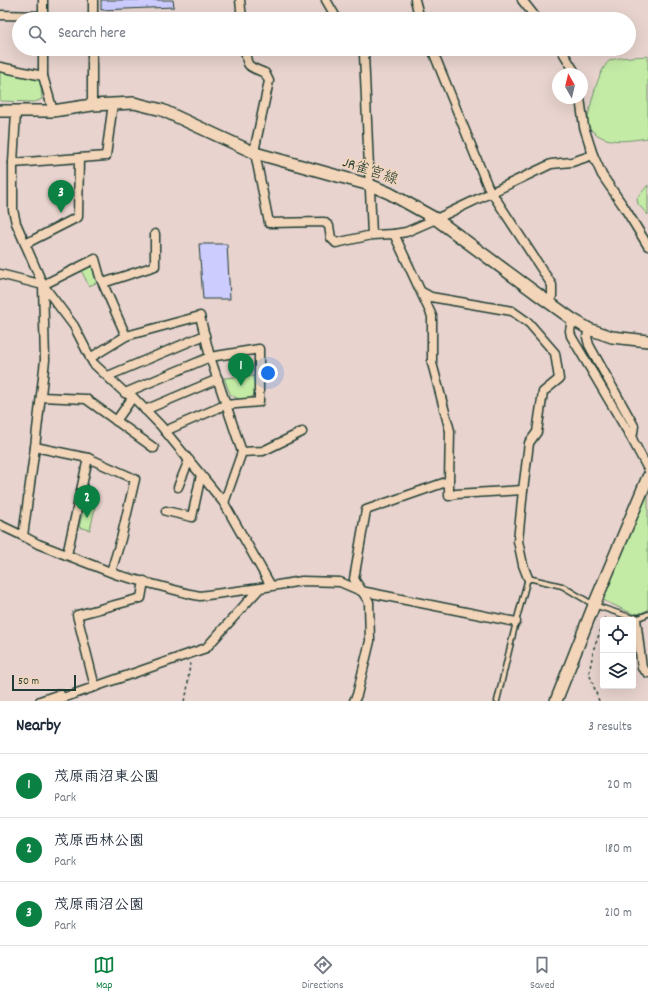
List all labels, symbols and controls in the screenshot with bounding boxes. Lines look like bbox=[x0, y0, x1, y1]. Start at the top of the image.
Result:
search box bbox=[12, 12, 636, 56]
icon: search bbox=[26, 23, 48, 45]
text: Search here bbox=[58, 23, 126, 45]
north arrow bbox=[552, 68, 588, 104]
street label: JR雀宮線 bbox=[339, 152, 401, 192]
pin: 3 bbox=[48, 180, 74, 213]
pin: 1 bbox=[228, 353, 254, 386]
your location bbox=[258, 363, 278, 383]
pin: 2 bbox=[74, 485, 100, 518]
map controls bbox=[600, 617, 636, 689]
button: locate bbox=[600, 617, 636, 653]
button: layers bbox=[600, 653, 636, 689]
scale bar bbox=[12, 673, 76, 692]
text: 50 m bbox=[18, 674, 39, 690]
text: Nearby bbox=[16, 715, 60, 739]
text: 3 results bbox=[588, 718, 632, 737]
text: 茂原雨沼東公園 bbox=[54, 767, 159, 789]
text: 1 bbox=[28, 776, 30, 795]
text: 20 m bbox=[607, 776, 632, 795]
text: Park bbox=[54, 789, 76, 808]
text: 茂原西林公園 bbox=[54, 831, 144, 853]
text: 2 bbox=[26, 840, 32, 859]
text: 180 m bbox=[605, 840, 632, 859]
text: Park bbox=[54, 853, 76, 872]
text: 茂原雨沼公園 bbox=[54, 895, 144, 917]
text: 3 bbox=[26, 904, 32, 923]
text: 210 m bbox=[604, 904, 632, 923]
text: Park bbox=[54, 917, 76, 936]
tab: Map bbox=[93, 954, 115, 994]
tab: Directions bbox=[302, 954, 344, 994]
tab: Saved bbox=[530, 954, 555, 994]

